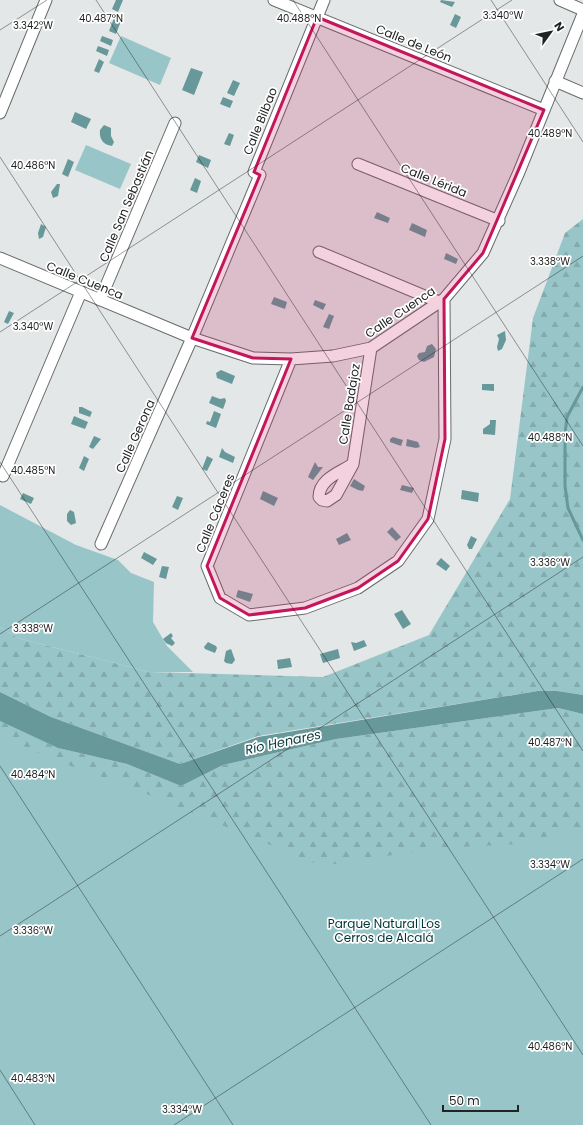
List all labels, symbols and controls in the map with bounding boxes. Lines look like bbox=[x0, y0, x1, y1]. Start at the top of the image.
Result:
text: 3.340°W bbox=[483, 8, 523, 23]
text: 40.487°N bbox=[79, 11, 123, 26]
text: 40.488°N bbox=[277, 11, 321, 26]
north arrow bbox=[531, 12, 571, 52]
text: 3.342°W bbox=[13, 18, 53, 33]
text: N bbox=[550, 19, 568, 34]
street label: Calle de León bbox=[373, 20, 455, 66]
street label: Calle Bilbao bbox=[239, 85, 281, 157]
text: 40.489°N bbox=[528, 126, 572, 141]
street label: Calle San Sebastián bbox=[95, 147, 157, 265]
text: 40.486°N bbox=[11, 158, 55, 173]
street label: Calle Lérida bbox=[398, 159, 470, 201]
text: 3.338°W bbox=[530, 254, 570, 269]
street label: Calle Cuenca bbox=[44, 257, 126, 303]
street label: Calle Cuenca bbox=[362, 282, 438, 342]
text: 3.340°W bbox=[13, 319, 53, 334]
street label: Calle Badajoz bbox=[334, 362, 364, 446]
street label: Calle Gerona bbox=[111, 397, 159, 475]
text: 40.488°N bbox=[528, 430, 572, 445]
text: 40.485°N bbox=[11, 463, 55, 478]
street label: Calle Cáceres bbox=[191, 471, 239, 555]
text: 3.336°W bbox=[530, 555, 570, 570]
text: 3.338°W bbox=[13, 621, 53, 636]
water label: Río Henares bbox=[243, 725, 323, 759]
text: 40.487°N bbox=[528, 735, 572, 750]
text: 40.484°N bbox=[11, 767, 55, 782]
text: 3.334°W bbox=[530, 857, 570, 872]
park label: Parque Natural Los Cerros de Alcalá bbox=[328, 915, 440, 946]
text: 3.336°W bbox=[13, 923, 53, 938]
text: 40.486°N bbox=[528, 1039, 572, 1054]
text: 40.483°N bbox=[11, 1071, 55, 1086]
scale bar bbox=[443, 1087, 518, 1113]
text: 50 m bbox=[449, 1092, 480, 1109]
text: 3.334°W bbox=[162, 1102, 202, 1117]

